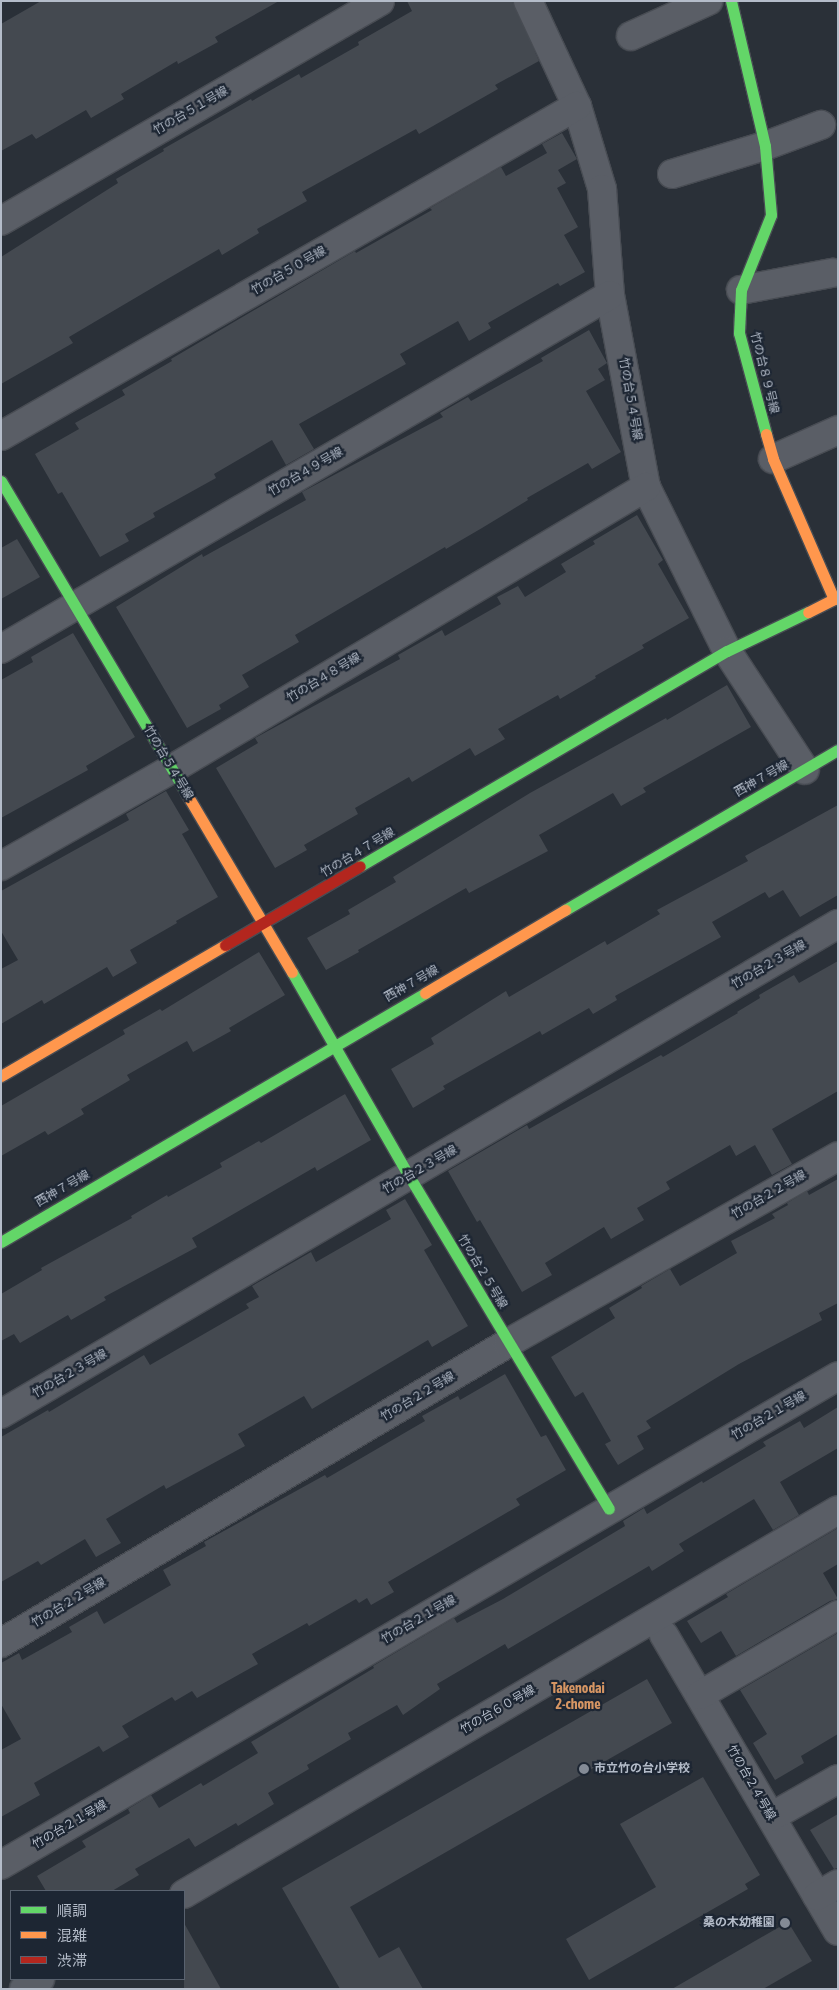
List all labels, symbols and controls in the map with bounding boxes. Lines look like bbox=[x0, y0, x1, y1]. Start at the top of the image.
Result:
street label: 竹の台５１号線 bbox=[151, 84, 231, 138]
street label: 竹の台５０号線 bbox=[249, 244, 329, 298]
street label: 竹の台８９号線 bbox=[747, 331, 781, 415]
street label: 竹の台５４号線 bbox=[616, 356, 644, 442]
street label: 竹の台４９号線 bbox=[266, 445, 346, 499]
street label: 竹の台４８号線 bbox=[284, 650, 364, 706]
street label: 竹の台５４号線 bbox=[140, 723, 196, 803]
street label: 西神７号線 bbox=[732, 758, 792, 800]
street label: 竹の台４７号線 bbox=[318, 825, 398, 881]
street label: 竹の台２３号線 bbox=[729, 938, 809, 992]
street label: 西神７号線 bbox=[382, 963, 442, 1005]
street label: 竹の台２３号線 bbox=[380, 1143, 460, 1197]
street label: 西神７号線 bbox=[33, 1168, 93, 1210]
street label: 竹の台２２号線 bbox=[729, 1168, 809, 1222]
street label: 竹の台２５号線 bbox=[454, 1232, 510, 1312]
street label: 竹の台２３号線 bbox=[30, 1347, 110, 1401]
street label: 竹の台２２号線 bbox=[378, 1369, 458, 1425]
street label: 竹の台２１号線 bbox=[729, 1389, 809, 1443]
street label: 竹の台２２号線 bbox=[29, 1575, 109, 1631]
street label: 竹の台２１号線 bbox=[379, 1593, 459, 1647]
district label: Takenodai 2-chome bbox=[551, 1680, 605, 1712]
street label: 竹の台６０号線 bbox=[458, 1683, 538, 1737]
street label: 竹の台２４号線 bbox=[724, 1743, 778, 1823]
place label: 市立竹の台小学校 bbox=[594, 1762, 690, 1776]
marker: 市立竹の台小学校 bbox=[578, 1763, 590, 1775]
street label: 竹の台２１号線 bbox=[30, 1798, 110, 1852]
legend bbox=[10, 1890, 185, 1980]
text: 順調 bbox=[57, 1902, 87, 1919]
place label: 桑の木幼稚園 bbox=[703, 1916, 775, 1930]
marker: 桑の木幼稚園 bbox=[779, 1917, 791, 1929]
text: 混雑 bbox=[57, 1927, 87, 1944]
text: 渋滞 bbox=[57, 1952, 87, 1969]

